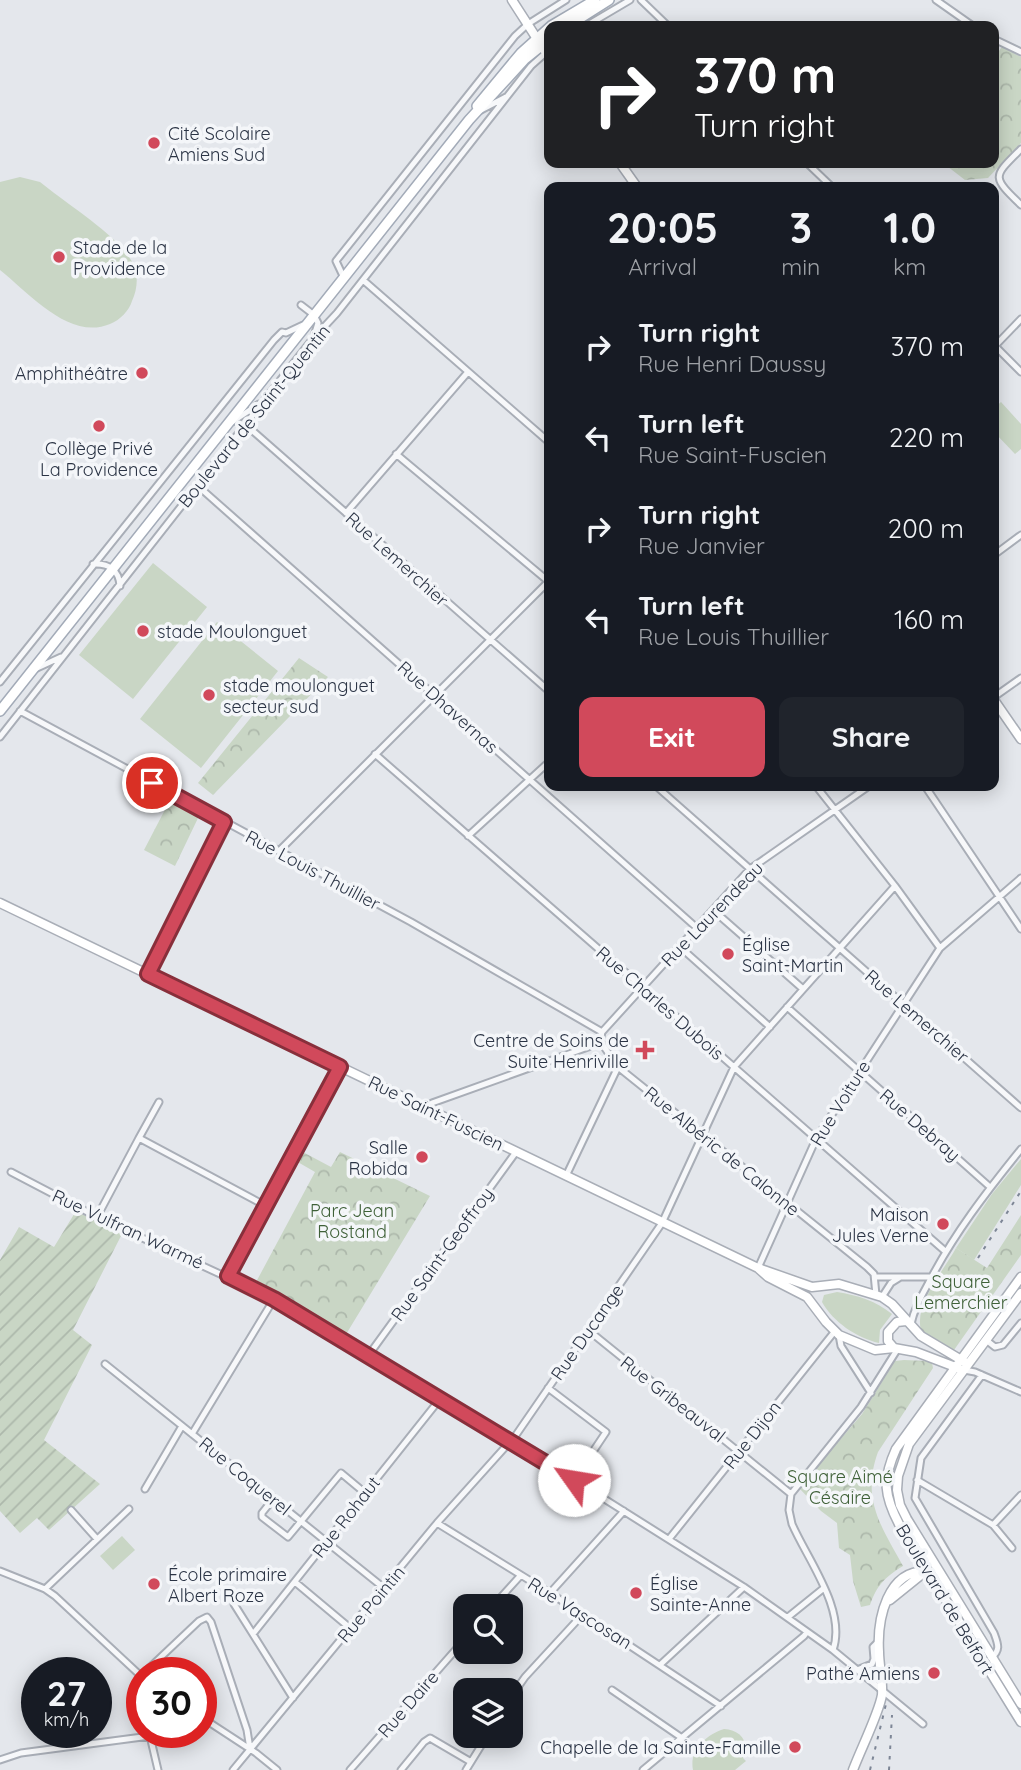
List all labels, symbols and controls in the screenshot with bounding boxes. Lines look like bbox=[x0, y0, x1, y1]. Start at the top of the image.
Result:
text: 370 m bbox=[694, 44, 836, 105]
icon: right bbox=[579, 49, 670, 140]
text: Turn right bbox=[694, 105, 835, 145]
place label: Cité Scolaire Amiens Sud bbox=[168, 122, 271, 166]
marker: Cité Scolaire Amiens Sud bbox=[146, 135, 162, 151]
text: 20:05 bbox=[607, 201, 718, 254]
text: 3 bbox=[789, 201, 812, 254]
text: 1.0 bbox=[883, 201, 936, 254]
place label: Stade de la Providence bbox=[73, 236, 167, 280]
marker: Stade de la Providence bbox=[51, 249, 67, 265]
text: Arrival bbox=[628, 252, 697, 281]
text: min bbox=[781, 252, 820, 281]
text: km bbox=[893, 252, 926, 281]
text: Turn right bbox=[638, 316, 760, 349]
street label: Boulevard de Saint-Quentin bbox=[173, 320, 335, 512]
icon: right bbox=[579, 328, 617, 366]
text: 370 m bbox=[891, 330, 964, 363]
text: Rue Henri Daussy bbox=[638, 349, 826, 378]
place label: Amphithéâtre bbox=[15, 362, 128, 385]
marker: Amphithéâtre bbox=[134, 365, 150, 381]
text: Turn left bbox=[638, 407, 745, 440]
marker: Collège Privé La Providence bbox=[91, 418, 107, 434]
icon: left bbox=[579, 419, 617, 457]
text: 220 m bbox=[889, 421, 964, 454]
place label: Collège Privé La Providence bbox=[40, 437, 158, 481]
text: Rue Saint-Fuscien bbox=[638, 440, 827, 469]
text: Turn right bbox=[638, 498, 760, 531]
street label: Rue Lemerchier bbox=[341, 507, 453, 611]
icon: right bbox=[579, 510, 617, 548]
text: 200 m bbox=[888, 512, 964, 545]
text: Rue Janvier bbox=[638, 531, 765, 560]
text: Turn left bbox=[638, 589, 745, 622]
icon: left bbox=[579, 601, 617, 639]
text: 160 m bbox=[894, 603, 964, 636]
place label: stade Moulonguet bbox=[157, 620, 307, 643]
text: Rue Louis Thuillier bbox=[638, 622, 829, 651]
marker: stade Moulonguet bbox=[135, 623, 151, 639]
street label: Rue Dhavernas bbox=[393, 656, 503, 758]
place label: stade moulonguet secteur sud bbox=[223, 674, 375, 718]
marker: stade moulonguet secteur sud bbox=[201, 687, 217, 703]
button: Exit bbox=[579, 697, 765, 777]
button: Share bbox=[779, 697, 964, 777]
pin bbox=[122, 753, 182, 813]
icon: arrive bbox=[133, 764, 171, 802]
street label: Rue Louis Thuillier bbox=[242, 825, 384, 915]
street label: Rue Laurendeau bbox=[656, 857, 768, 971]
place label: Église Saint-Martin bbox=[742, 933, 843, 977]
street label: Rue Charles Dubois bbox=[591, 941, 729, 1065]
marker: Église Saint-Martin bbox=[720, 946, 736, 962]
street label: Rue Lemerchier bbox=[860, 964, 974, 1068]
place label: Centre de Soins de Suite Henriville bbox=[473, 1029, 629, 1073]
marker: Centre de Soins de Suite Henriville bbox=[635, 1040, 655, 1060]
street label: Rue Voiture bbox=[805, 1056, 875, 1150]
street label: Rue Saint-Fuscien bbox=[364, 1070, 508, 1156]
street label: Rue Albéric de Calonne bbox=[640, 1081, 804, 1221]
street label: Rue Debray bbox=[875, 1084, 965, 1166]
place label: Salle Robida bbox=[349, 1136, 408, 1180]
marker: Salle Robida bbox=[414, 1149, 430, 1165]
street label: Rue Saint-Geoffroy bbox=[386, 1183, 498, 1325]
street label: Rue Vulfran Warmé bbox=[49, 1184, 207, 1274]
park label: Parc Jean Rostand bbox=[310, 1199, 394, 1243]
place label: Maison Jules Verne bbox=[832, 1203, 929, 1247]
marker: Maison Jules Verne bbox=[935, 1216, 951, 1232]
park label: Square Lemerchier bbox=[914, 1270, 1008, 1314]
street label: Rue Ducange bbox=[545, 1279, 629, 1385]
street label: Rue Gribeauval bbox=[616, 1351, 730, 1447]
street label: Rue Dijon bbox=[718, 1396, 786, 1474]
street label: Rue Coquerel bbox=[194, 1432, 296, 1520]
position arrow bbox=[537, 1443, 611, 1517]
park label: Square Aimé Césaire bbox=[787, 1465, 893, 1509]
street label: Rue Rohaut bbox=[307, 1472, 385, 1562]
street label: Boulevard de Belfort bbox=[891, 1520, 999, 1678]
street label: Rue Pointin bbox=[332, 1561, 410, 1647]
place label: École primaire Albert Roze bbox=[168, 1563, 287, 1607]
street label: Rue Vascosan bbox=[524, 1572, 636, 1654]
place label: Église Sainte-Anne bbox=[650, 1572, 751, 1616]
marker: École primaire Albert Roze bbox=[146, 1576, 162, 1592]
marker: Église Sainte-Anne bbox=[628, 1585, 644, 1601]
map controls bbox=[453, 1594, 523, 1748]
button: search bbox=[453, 1594, 523, 1664]
speed limit sign: 30 bbox=[126, 1657, 217, 1748]
place label: Pathé Amiens bbox=[806, 1662, 920, 1685]
marker: Pathé Amiens bbox=[926, 1665, 942, 1681]
street label: Rue Daire bbox=[373, 1666, 443, 1742]
text: 27 bbox=[47, 1671, 86, 1715]
button: layers bbox=[453, 1678, 523, 1748]
text: km/h bbox=[44, 1708, 89, 1731]
place label: Chapelle de la Sainte-Famille bbox=[540, 1736, 781, 1759]
marker: Chapelle de la Sainte-Famille bbox=[787, 1739, 803, 1755]

